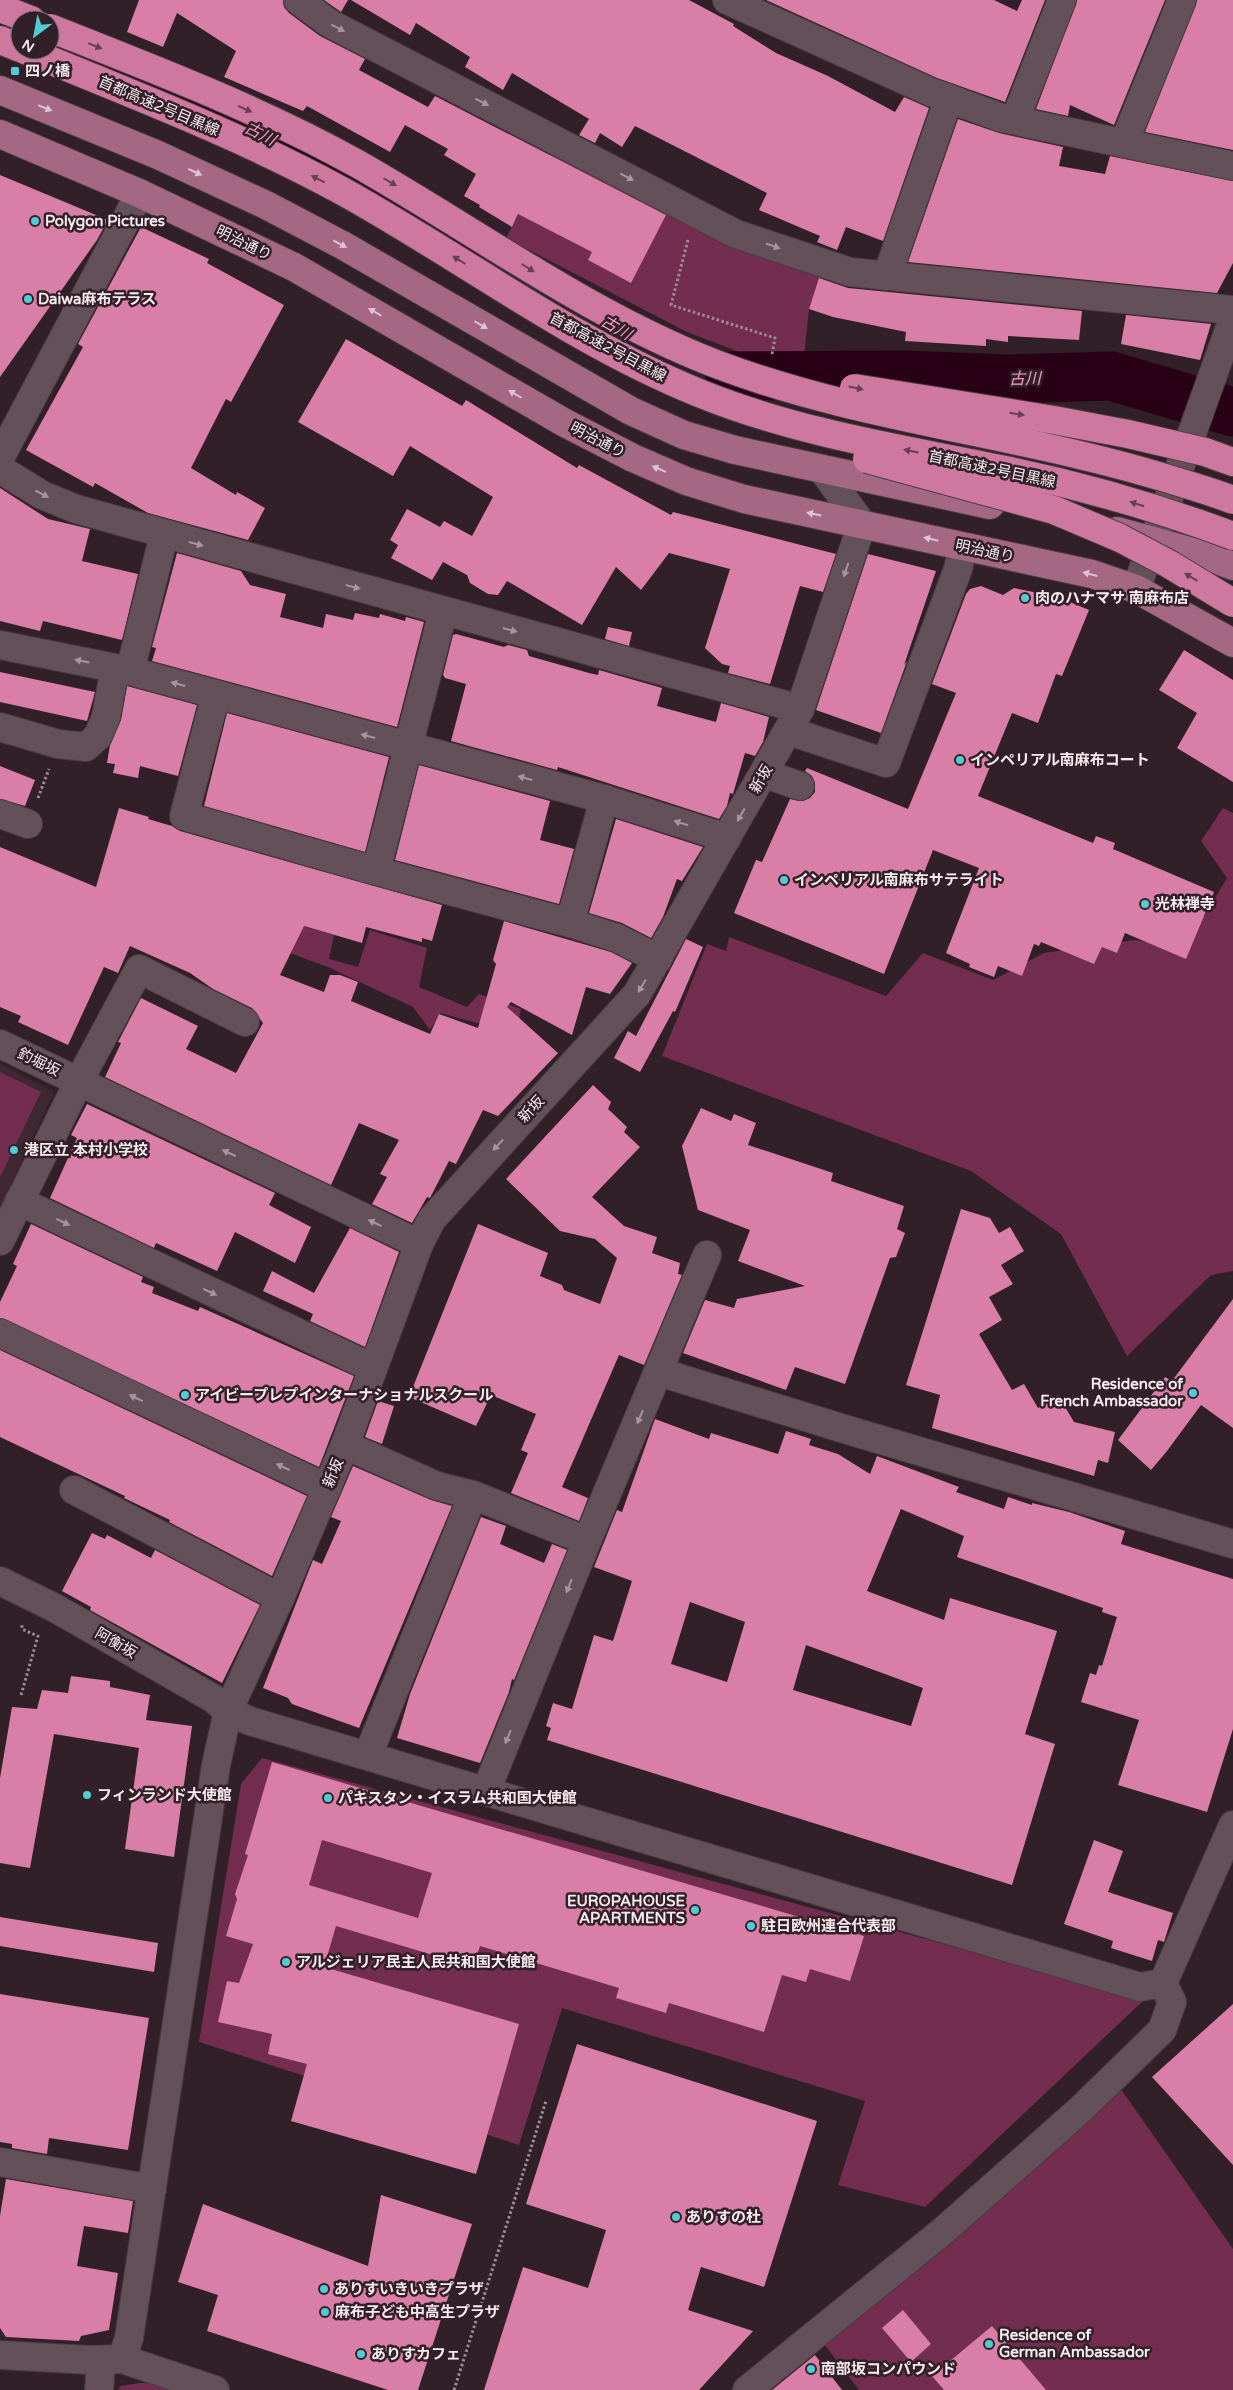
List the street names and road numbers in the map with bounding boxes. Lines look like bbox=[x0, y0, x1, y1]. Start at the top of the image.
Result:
street label: 首都高速2号目黒線 bbox=[96, 72, 222, 140]
street label: 明治通り bbox=[213, 222, 275, 264]
street label: 首都高速2号目黒線 bbox=[547, 309, 669, 385]
street label: 明治通り bbox=[567, 418, 629, 462]
street label: 首都高速2号目黒線 bbox=[927, 447, 1057, 491]
street label: 明治通り bbox=[954, 536, 1016, 566]
street label: 新坂 bbox=[746, 762, 776, 796]
street label: 釣堀坂 bbox=[15, 1044, 63, 1080]
street label: 新坂 bbox=[514, 1092, 548, 1126]
street label: 新坂 bbox=[319, 1456, 347, 1490]
street label: 阿衡坂 bbox=[92, 1624, 140, 1662]

